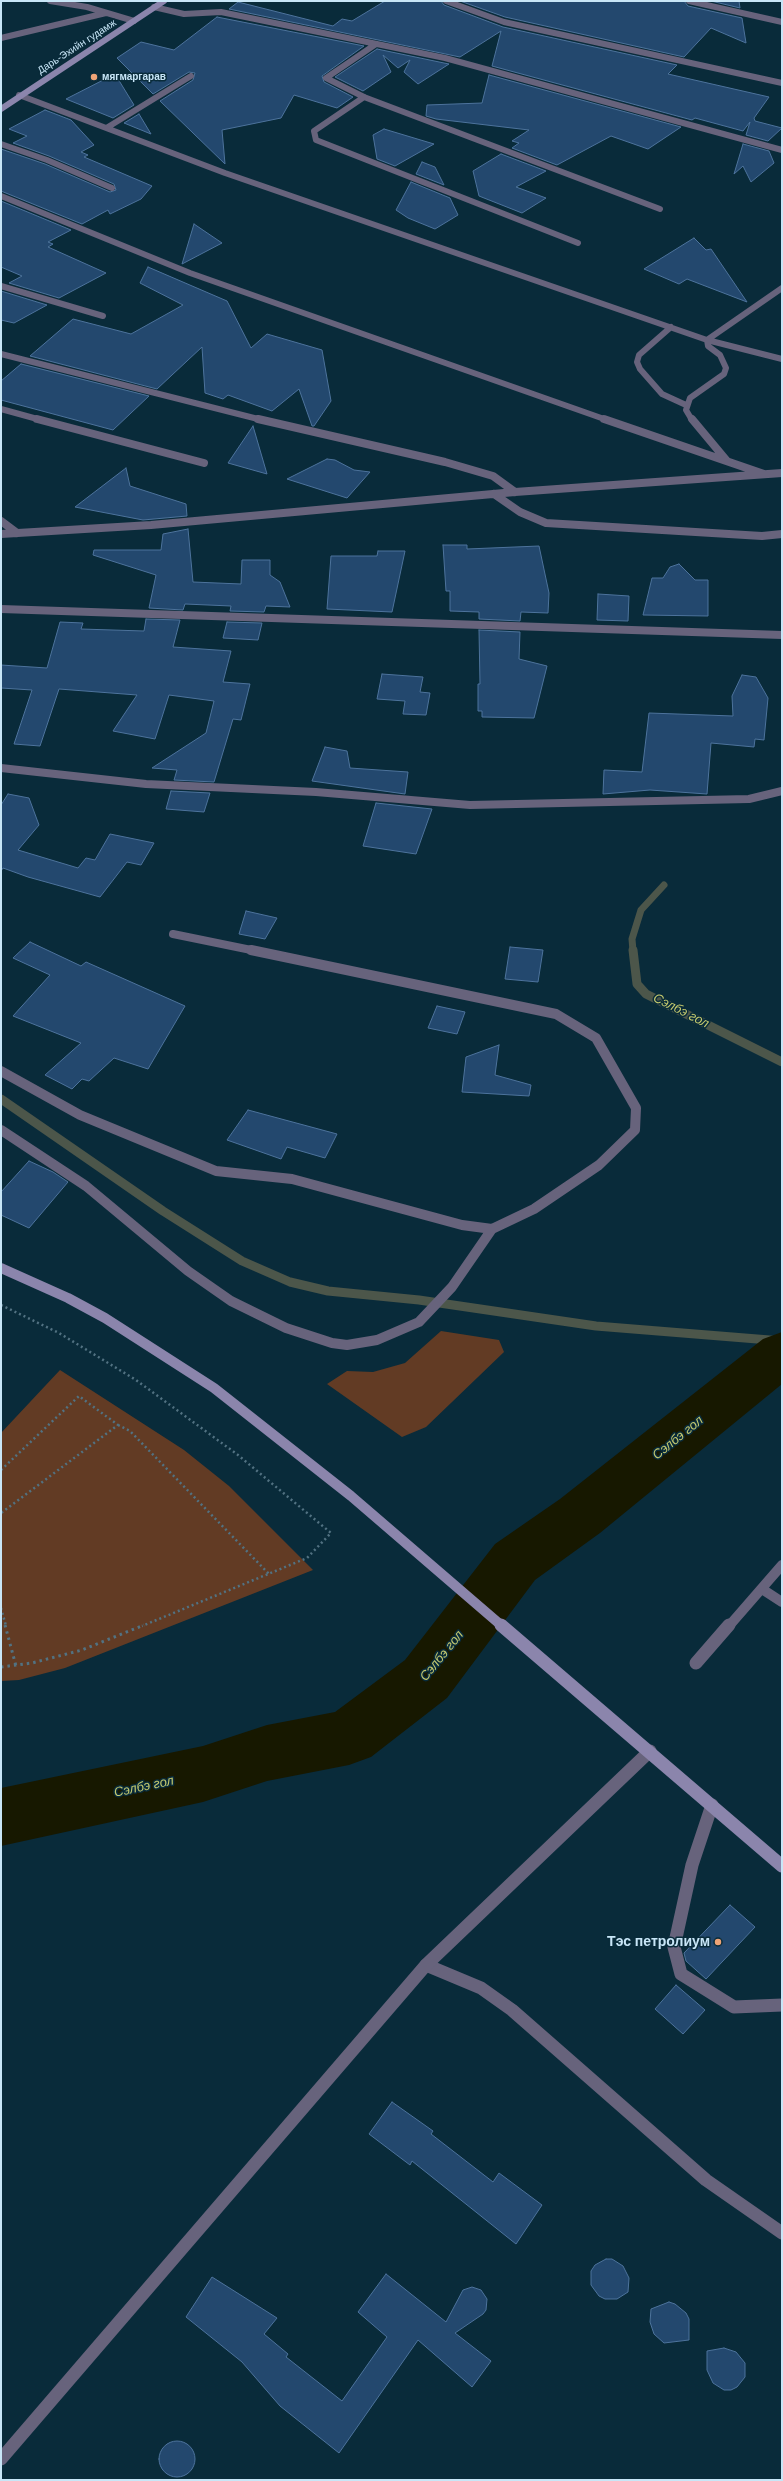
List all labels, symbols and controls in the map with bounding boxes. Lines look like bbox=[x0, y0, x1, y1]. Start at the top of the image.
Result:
street label: Дарь-Эхийн гудамж bbox=[35, 17, 119, 77]
place label: мягмаргарав bbox=[102, 71, 166, 83]
marker: мягмаргарав bbox=[89, 72, 99, 82]
water label: Сэлбэ гол bbox=[650, 990, 712, 1032]
water label: Сэлбэ гол bbox=[650, 1413, 706, 1463]
water label: Сэлбэ гол bbox=[417, 1628, 467, 1684]
water label: Сэлбэ гол bbox=[113, 1773, 175, 1801]
place label: Тэс петролиум bbox=[607, 1934, 710, 1950]
marker: Тэс петролиум bbox=[713, 1937, 723, 1947]

